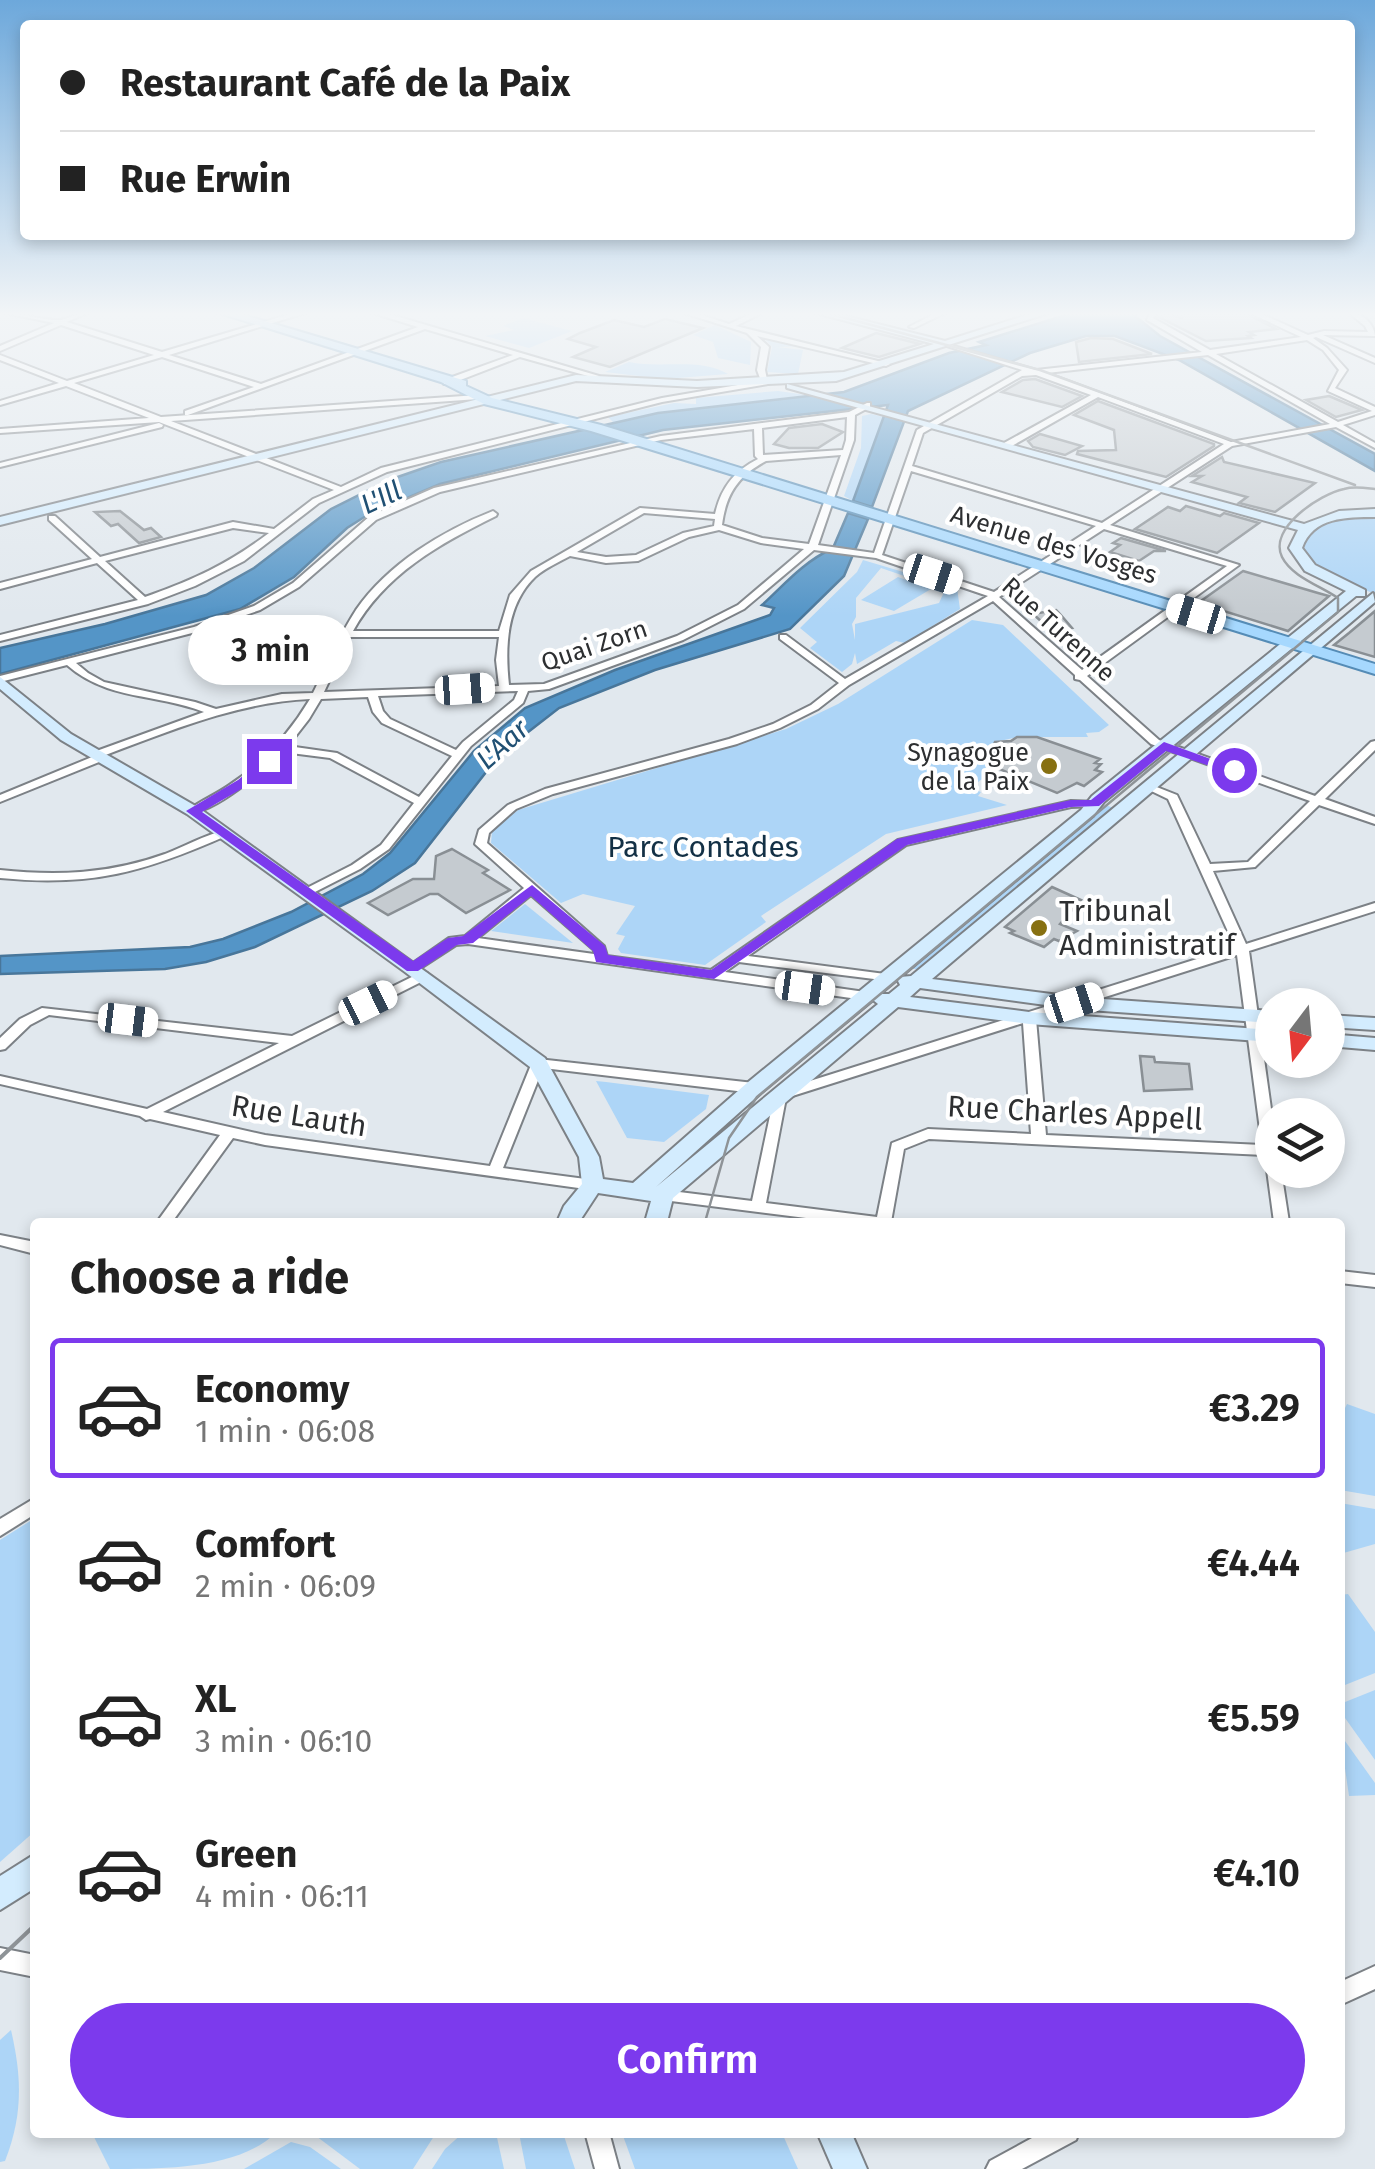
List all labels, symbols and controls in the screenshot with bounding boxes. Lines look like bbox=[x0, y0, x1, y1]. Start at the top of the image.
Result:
text: Restaurant Café de la Paix bbox=[120, 60, 570, 106]
text: Rue Erwin bbox=[120, 156, 291, 202]
water label: L'Ill bbox=[356, 474, 407, 521]
street label: Avenue des Vosges bbox=[947, 499, 1160, 591]
car bbox=[900, 550, 966, 598]
street label: Rue Turenne bbox=[996, 571, 1121, 688]
car bbox=[1163, 591, 1229, 637]
street label: Quai Zorn bbox=[537, 614, 651, 678]
callout: 3 min bbox=[186, 616, 352, 686]
text: 3 min bbox=[231, 631, 310, 669]
car bbox=[434, 672, 496, 706]
water label: L'Aar bbox=[470, 712, 536, 776]
place label: Synagogue de la Paix bbox=[907, 738, 1029, 797]
route end bbox=[247, 739, 292, 784]
route start bbox=[1212, 748, 1257, 793]
marker: Synagogue de la Paix bbox=[1038, 755, 1060, 777]
park label: Parc Contades bbox=[607, 829, 799, 865]
place label: Tribunal Administratif bbox=[1059, 893, 1237, 963]
marker: Tribunal Administratif bbox=[1028, 917, 1050, 939]
car bbox=[773, 969, 837, 1007]
car bbox=[334, 976, 402, 1030]
car bbox=[1041, 979, 1107, 1027]
north arrow bbox=[1255, 988, 1345, 1078]
map controls bbox=[1255, 988, 1345, 1188]
car bbox=[96, 1001, 160, 1039]
street label: Rue Lauth bbox=[229, 1088, 369, 1144]
street label: Rue Charles Appell bbox=[946, 1088, 1204, 1138]
button: layers bbox=[1255, 1098, 1345, 1188]
text: Choose a ride bbox=[70, 1251, 349, 1305]
icon: car bbox=[75, 1363, 165, 1453]
text: Economy bbox=[195, 1366, 350, 1412]
text: €3.29 bbox=[1209, 1385, 1300, 1431]
text: 1 min · 06:08 bbox=[195, 1412, 375, 1450]
icon: car bbox=[75, 1518, 165, 1608]
text: Comfort bbox=[195, 1521, 336, 1567]
text: €4.44 bbox=[1207, 1540, 1300, 1586]
text: 2 min · 06:09 bbox=[195, 1567, 376, 1605]
icon: car bbox=[75, 1673, 165, 1763]
text: XL bbox=[195, 1676, 237, 1722]
text: €5.59 bbox=[1208, 1695, 1300, 1741]
text: 3 min · 06:10 bbox=[195, 1722, 372, 1760]
icon: car bbox=[75, 1828, 165, 1918]
text: Green bbox=[195, 1831, 298, 1877]
text: €4.10 bbox=[1213, 1850, 1300, 1896]
text: 4 min · 06:11 bbox=[195, 1877, 369, 1915]
button: Confirm bbox=[70, 2003, 1305, 2118]

